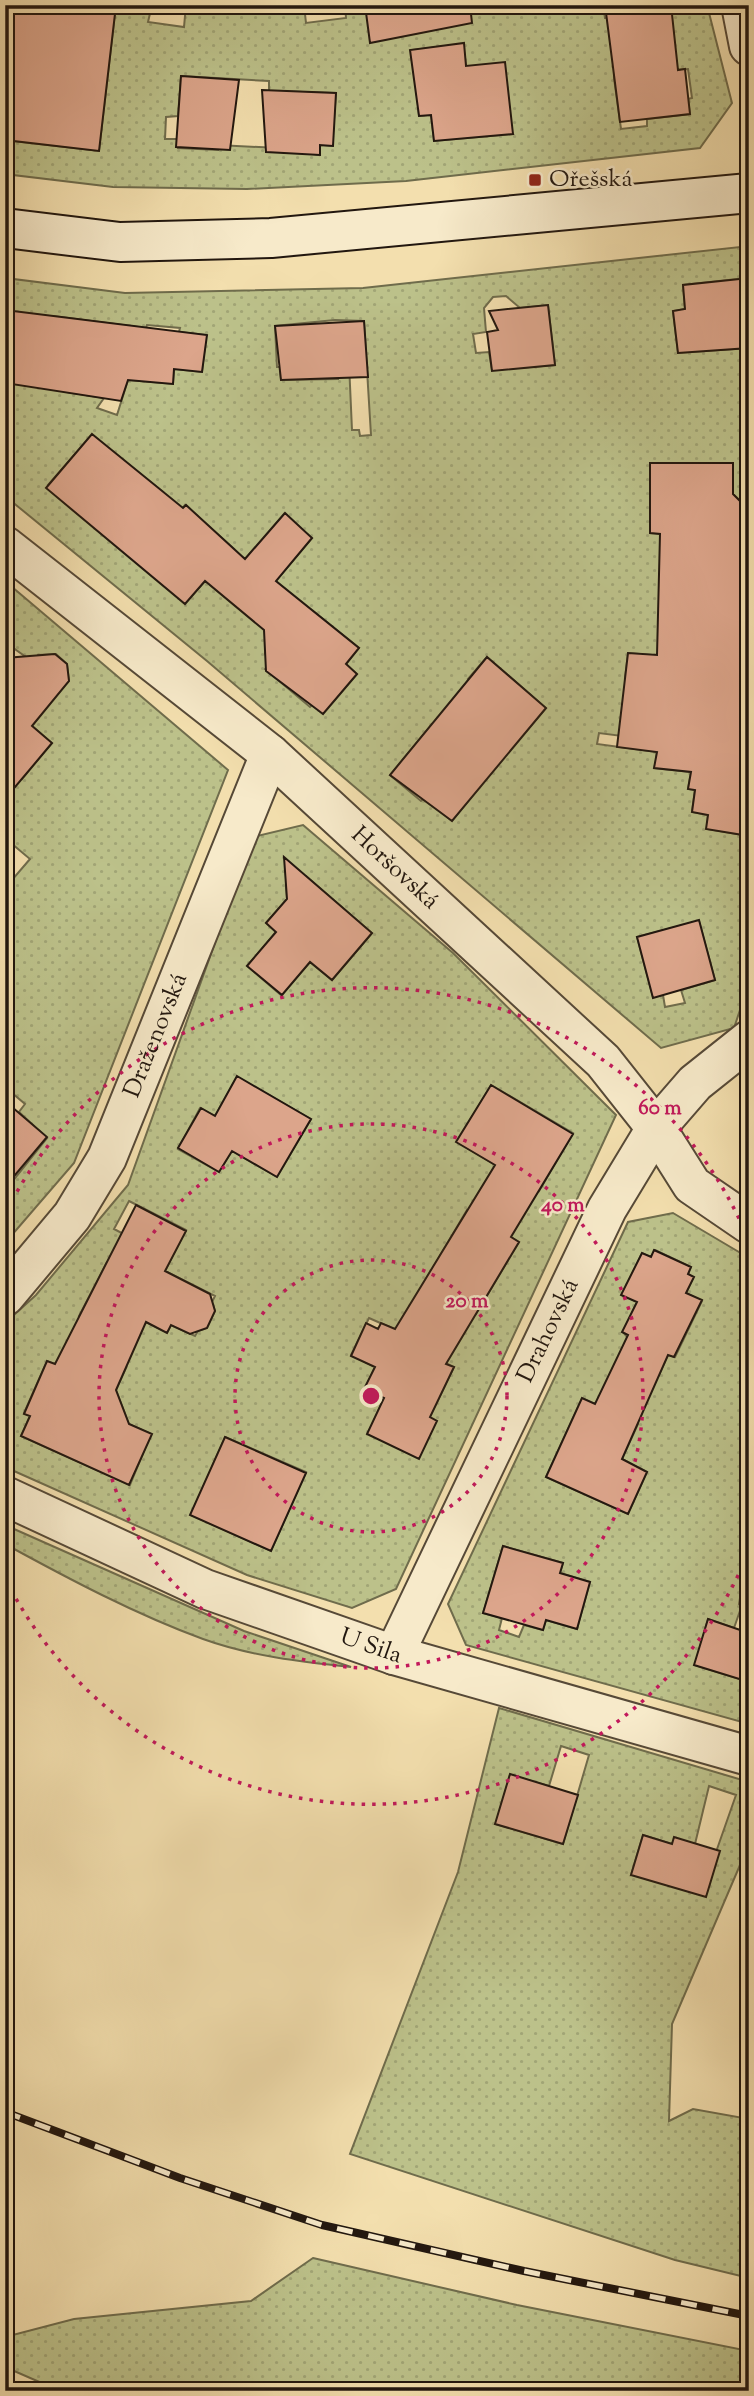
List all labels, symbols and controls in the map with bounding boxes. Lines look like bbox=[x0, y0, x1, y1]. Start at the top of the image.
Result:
place label: Ořešská bbox=[549, 163, 633, 197]
marker: Ořešská bbox=[527, 172, 543, 188]
street label: Horšovská bbox=[343, 819, 446, 918]
street label: Draženovská bbox=[116, 968, 197, 1103]
text: 60 m bbox=[638, 1094, 682, 1124]
text: 40 m bbox=[540, 1191, 585, 1221]
street label: Drahovská bbox=[509, 1273, 588, 1389]
text: 20 m bbox=[446, 1287, 489, 1317]
centre of rings bbox=[359, 1384, 383, 1408]
street label: U Sila bbox=[335, 1620, 405, 1673]

